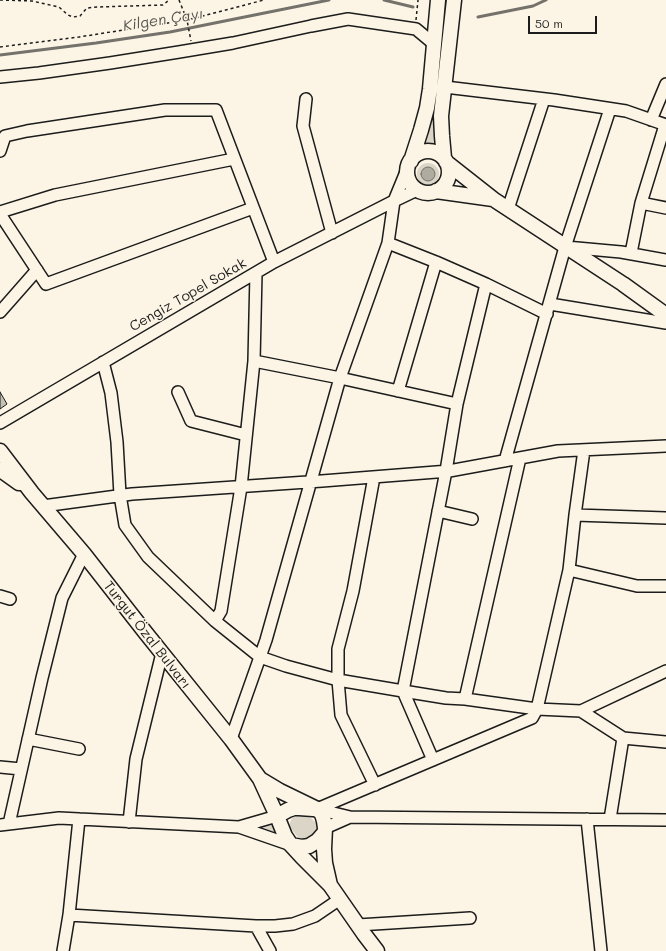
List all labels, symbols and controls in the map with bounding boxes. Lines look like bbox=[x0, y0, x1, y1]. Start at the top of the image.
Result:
water label: Kilgen Çayı bbox=[122, 5, 204, 35]
scale bar bbox=[530, 8, 599, 34]
text: 50 m bbox=[535, 15, 563, 31]
street label: Cengiz Topel Sokak bbox=[127, 255, 249, 335]
street label: Turgut Özal Bulvarı bbox=[100, 578, 194, 692]

